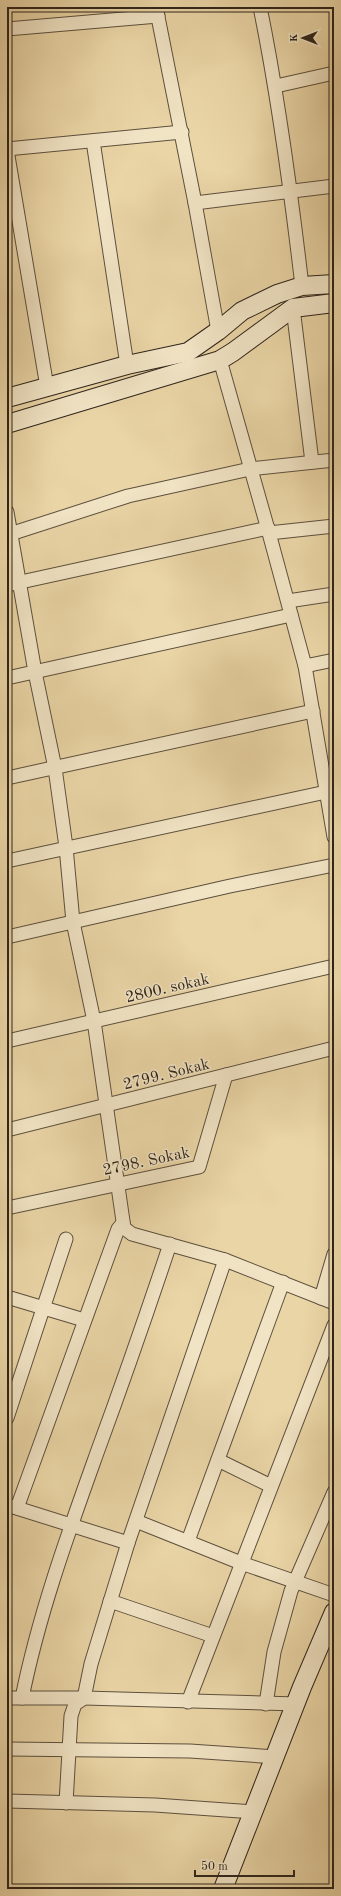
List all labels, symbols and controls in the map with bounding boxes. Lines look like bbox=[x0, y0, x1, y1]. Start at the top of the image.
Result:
north arrow bbox=[283, 18, 323, 58]
text: K bbox=[289, 33, 300, 42]
street label: 2800. sokak bbox=[124, 972, 211, 1006]
street label: 2799. Sokak bbox=[122, 1056, 211, 1093]
street label: 2798. Sokak bbox=[101, 1145, 191, 1179]
scale bar bbox=[195, 1852, 294, 1878]
text: 50 m bbox=[201, 1860, 228, 1873]

